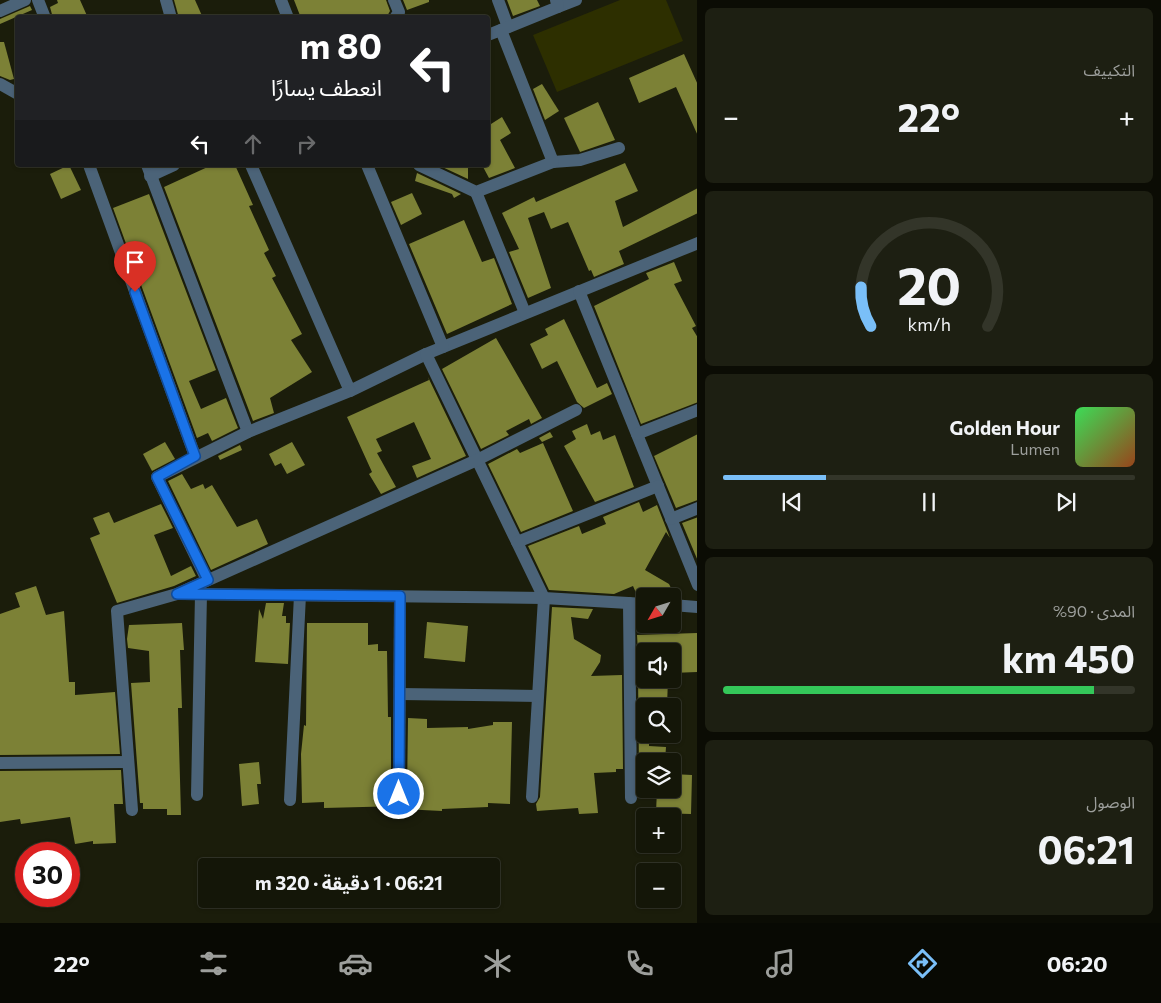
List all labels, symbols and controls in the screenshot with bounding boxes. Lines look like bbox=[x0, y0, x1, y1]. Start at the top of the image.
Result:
text: 80 m bbox=[300, 23, 382, 66]
icon: left bbox=[400, 35, 465, 100]
text: التكييف bbox=[1083, 60, 1135, 79]
text: انعطف يسارًا bbox=[271, 74, 382, 101]
text: 22° bbox=[897, 93, 960, 140]
text: − bbox=[723, 99, 739, 133]
text: + bbox=[1119, 99, 1135, 133]
icon: left bbox=[186, 130, 214, 158]
icon: ahead bbox=[239, 130, 267, 158]
icon: right bbox=[292, 130, 320, 158]
pin bbox=[114, 241, 156, 292]
icon: arrive bbox=[121, 248, 149, 276]
text: 20 bbox=[897, 252, 961, 316]
text: km/h bbox=[907, 313, 951, 335]
text: Golden Hour bbox=[950, 416, 1060, 439]
text: Lumen bbox=[1010, 439, 1060, 458]
icon: previous bbox=[778, 488, 806, 516]
icon: pause bbox=[915, 488, 943, 516]
icon: next bbox=[1052, 488, 1080, 516]
north arrow bbox=[636, 588, 681, 632]
map controls bbox=[636, 588, 681, 908]
text: المدى · 90% bbox=[1053, 601, 1135, 620]
text: 450 km bbox=[1002, 634, 1135, 681]
button: sound bbox=[636, 643, 681, 688]
button: search bbox=[636, 698, 681, 743]
button: layers bbox=[636, 753, 681, 798]
position arrow bbox=[372, 767, 424, 819]
text: الوصول bbox=[1086, 792, 1135, 811]
button: + bbox=[636, 808, 681, 853]
text: 06:21 bbox=[1037, 825, 1135, 872]
speed limit sign: 30 bbox=[15, 842, 80, 907]
button: − bbox=[636, 863, 681, 908]
text: 06:21 · 1 دقيقة · 320 m bbox=[255, 871, 443, 894]
icon: filters bbox=[196, 946, 231, 981]
icon: car bbox=[338, 946, 373, 981]
icon: climate bbox=[480, 946, 515, 981]
icon: phone bbox=[622, 946, 657, 981]
icon: music bbox=[763, 946, 798, 981]
icon: directions bbox=[905, 946, 940, 981]
text: 22° bbox=[53, 950, 90, 977]
text: 06:20 bbox=[1047, 950, 1108, 977]

